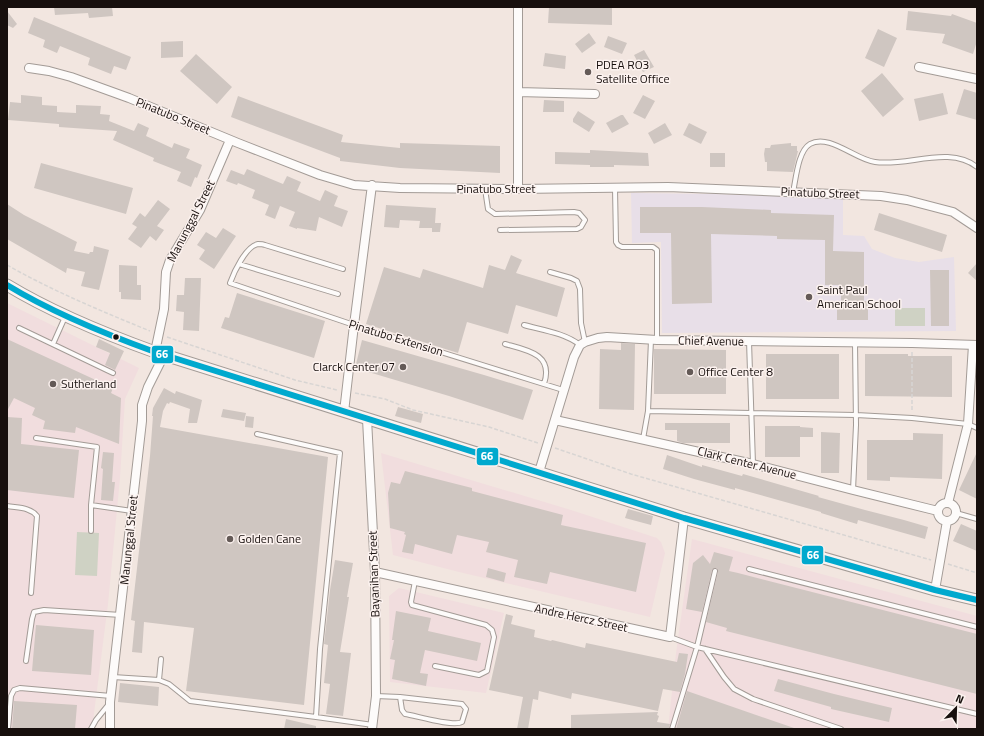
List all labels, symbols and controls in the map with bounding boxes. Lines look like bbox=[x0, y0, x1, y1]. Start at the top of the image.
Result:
place label: PDEA RO3 Satellite Office bbox=[596, 55, 670, 88]
marker: PDEA RO3 Satellite Office bbox=[583, 67, 593, 77]
street label: Pinatubo Street bbox=[133, 92, 214, 139]
street label: Manunggal Street bbox=[162, 176, 220, 265]
street label: Pinatubo Street bbox=[456, 179, 536, 198]
street label: Pinatubo Street bbox=[780, 182, 861, 203]
place label: Saint Paul American School bbox=[817, 280, 901, 313]
marker: Saint Paul American School bbox=[804, 292, 814, 302]
street label: Pinatubo Extension bbox=[347, 314, 446, 361]
street label: Chief Avenue bbox=[678, 330, 744, 351]
unlabelled marker bbox=[111, 332, 121, 342]
line badge: 66 bbox=[151, 345, 174, 364]
text: 66 bbox=[156, 346, 168, 362]
place label: Clarck Center 07 bbox=[313, 357, 395, 376]
marker: Clarck Center 07 bbox=[398, 362, 408, 372]
place label: Office Center 8 bbox=[698, 362, 773, 381]
marker: Office Center 8 bbox=[685, 367, 695, 377]
place label: Sutherland bbox=[61, 374, 116, 393]
marker: Sutherland bbox=[48, 379, 58, 389]
street label: Clark Center Avenue bbox=[696, 441, 799, 484]
line badge: 66 bbox=[476, 447, 499, 466]
text: 66 bbox=[481, 448, 493, 464]
street label: Manunggal Street bbox=[114, 493, 143, 586]
place label: Golden Cane bbox=[238, 529, 301, 548]
street label: Bayanihan Street bbox=[362, 530, 385, 618]
marker: Golden Cane bbox=[225, 534, 235, 544]
line badge: 66 bbox=[801, 545, 824, 565]
text: 66 bbox=[807, 547, 819, 563]
street label: Andre Hercz Street bbox=[533, 598, 630, 637]
north arrow bbox=[936, 688, 976, 728]
text: N bbox=[953, 690, 967, 708]

